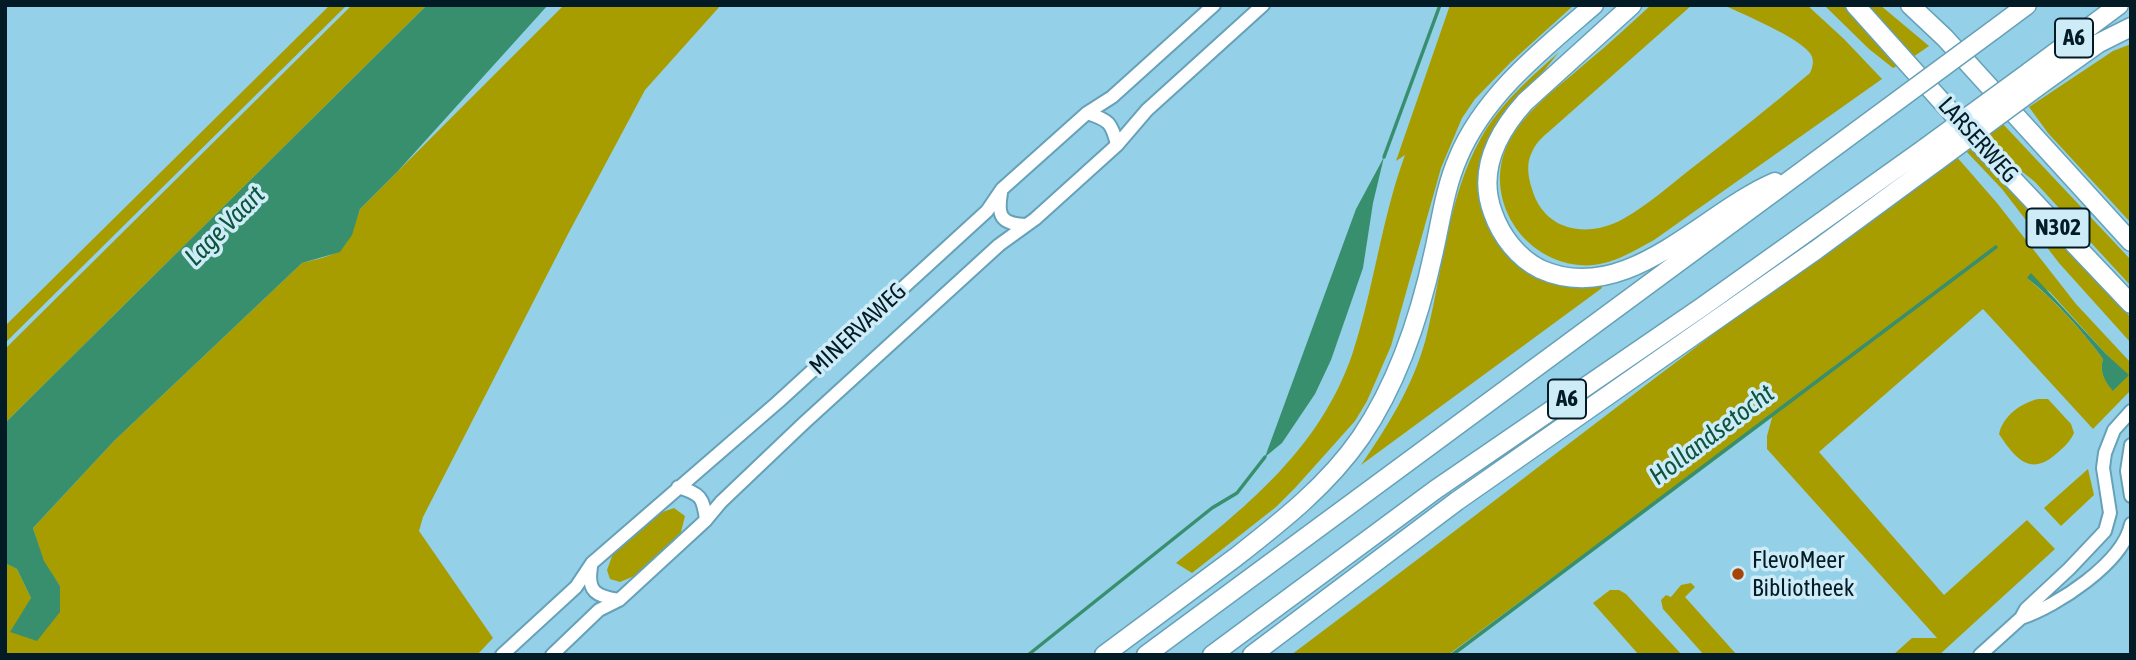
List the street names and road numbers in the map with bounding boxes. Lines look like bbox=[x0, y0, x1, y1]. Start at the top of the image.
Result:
road number: A6 bbox=[2055, 19, 2093, 58]
street label: LARSERWEG bbox=[1932, 91, 2024, 189]
road number: N302 bbox=[2026, 208, 2090, 247]
street label: MINERVAWEG bbox=[804, 277, 912, 381]
road number: A6 bbox=[1548, 380, 1586, 418]

